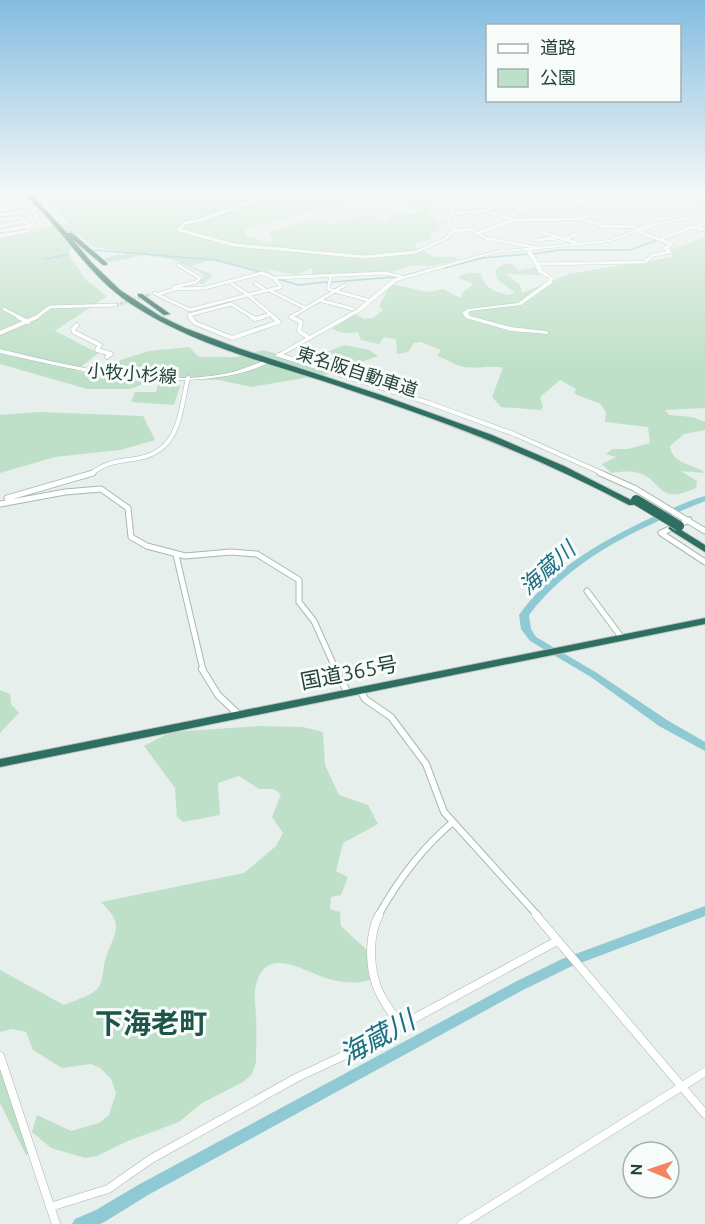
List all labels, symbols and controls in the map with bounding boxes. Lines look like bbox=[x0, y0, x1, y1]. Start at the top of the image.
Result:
legend bbox=[486, 24, 681, 102]
text: 道路 bbox=[540, 37, 576, 57]
text: 公園 bbox=[540, 67, 576, 87]
street label: 東名阪自動車道 bbox=[294, 342, 420, 400]
street label: 小牧小杉線 bbox=[86, 360, 178, 386]
water label: 海蔵川 bbox=[514, 535, 581, 599]
street label: 国道365号 bbox=[298, 651, 399, 693]
water label: 海蔵川 bbox=[334, 1003, 422, 1070]
district label: 下海老町 bbox=[95, 1007, 207, 1038]
north arrow bbox=[621, 1140, 681, 1200]
text: N bbox=[627, 1163, 645, 1176]

